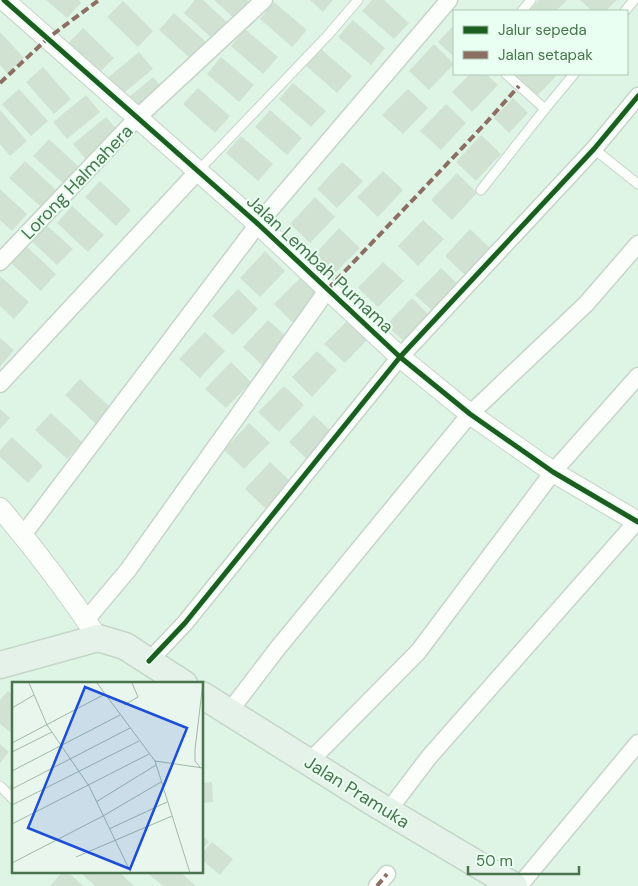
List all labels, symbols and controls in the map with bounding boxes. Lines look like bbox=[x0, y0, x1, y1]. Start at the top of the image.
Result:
legend bbox=[453, 10, 628, 75]
text: Jalur sepeda bbox=[498, 20, 587, 40]
text: Jalan setapak bbox=[498, 45, 593, 65]
street label: Lorong Halmahera bbox=[16, 119, 138, 245]
street label: Jalan Lembah Purnama bbox=[241, 190, 399, 338]
inset map bbox=[12, 682, 204, 874]
street label: Jalan Pramuka bbox=[300, 750, 414, 834]
scale bar bbox=[468, 844, 579, 876]
text: 50 m bbox=[476, 851, 513, 871]

